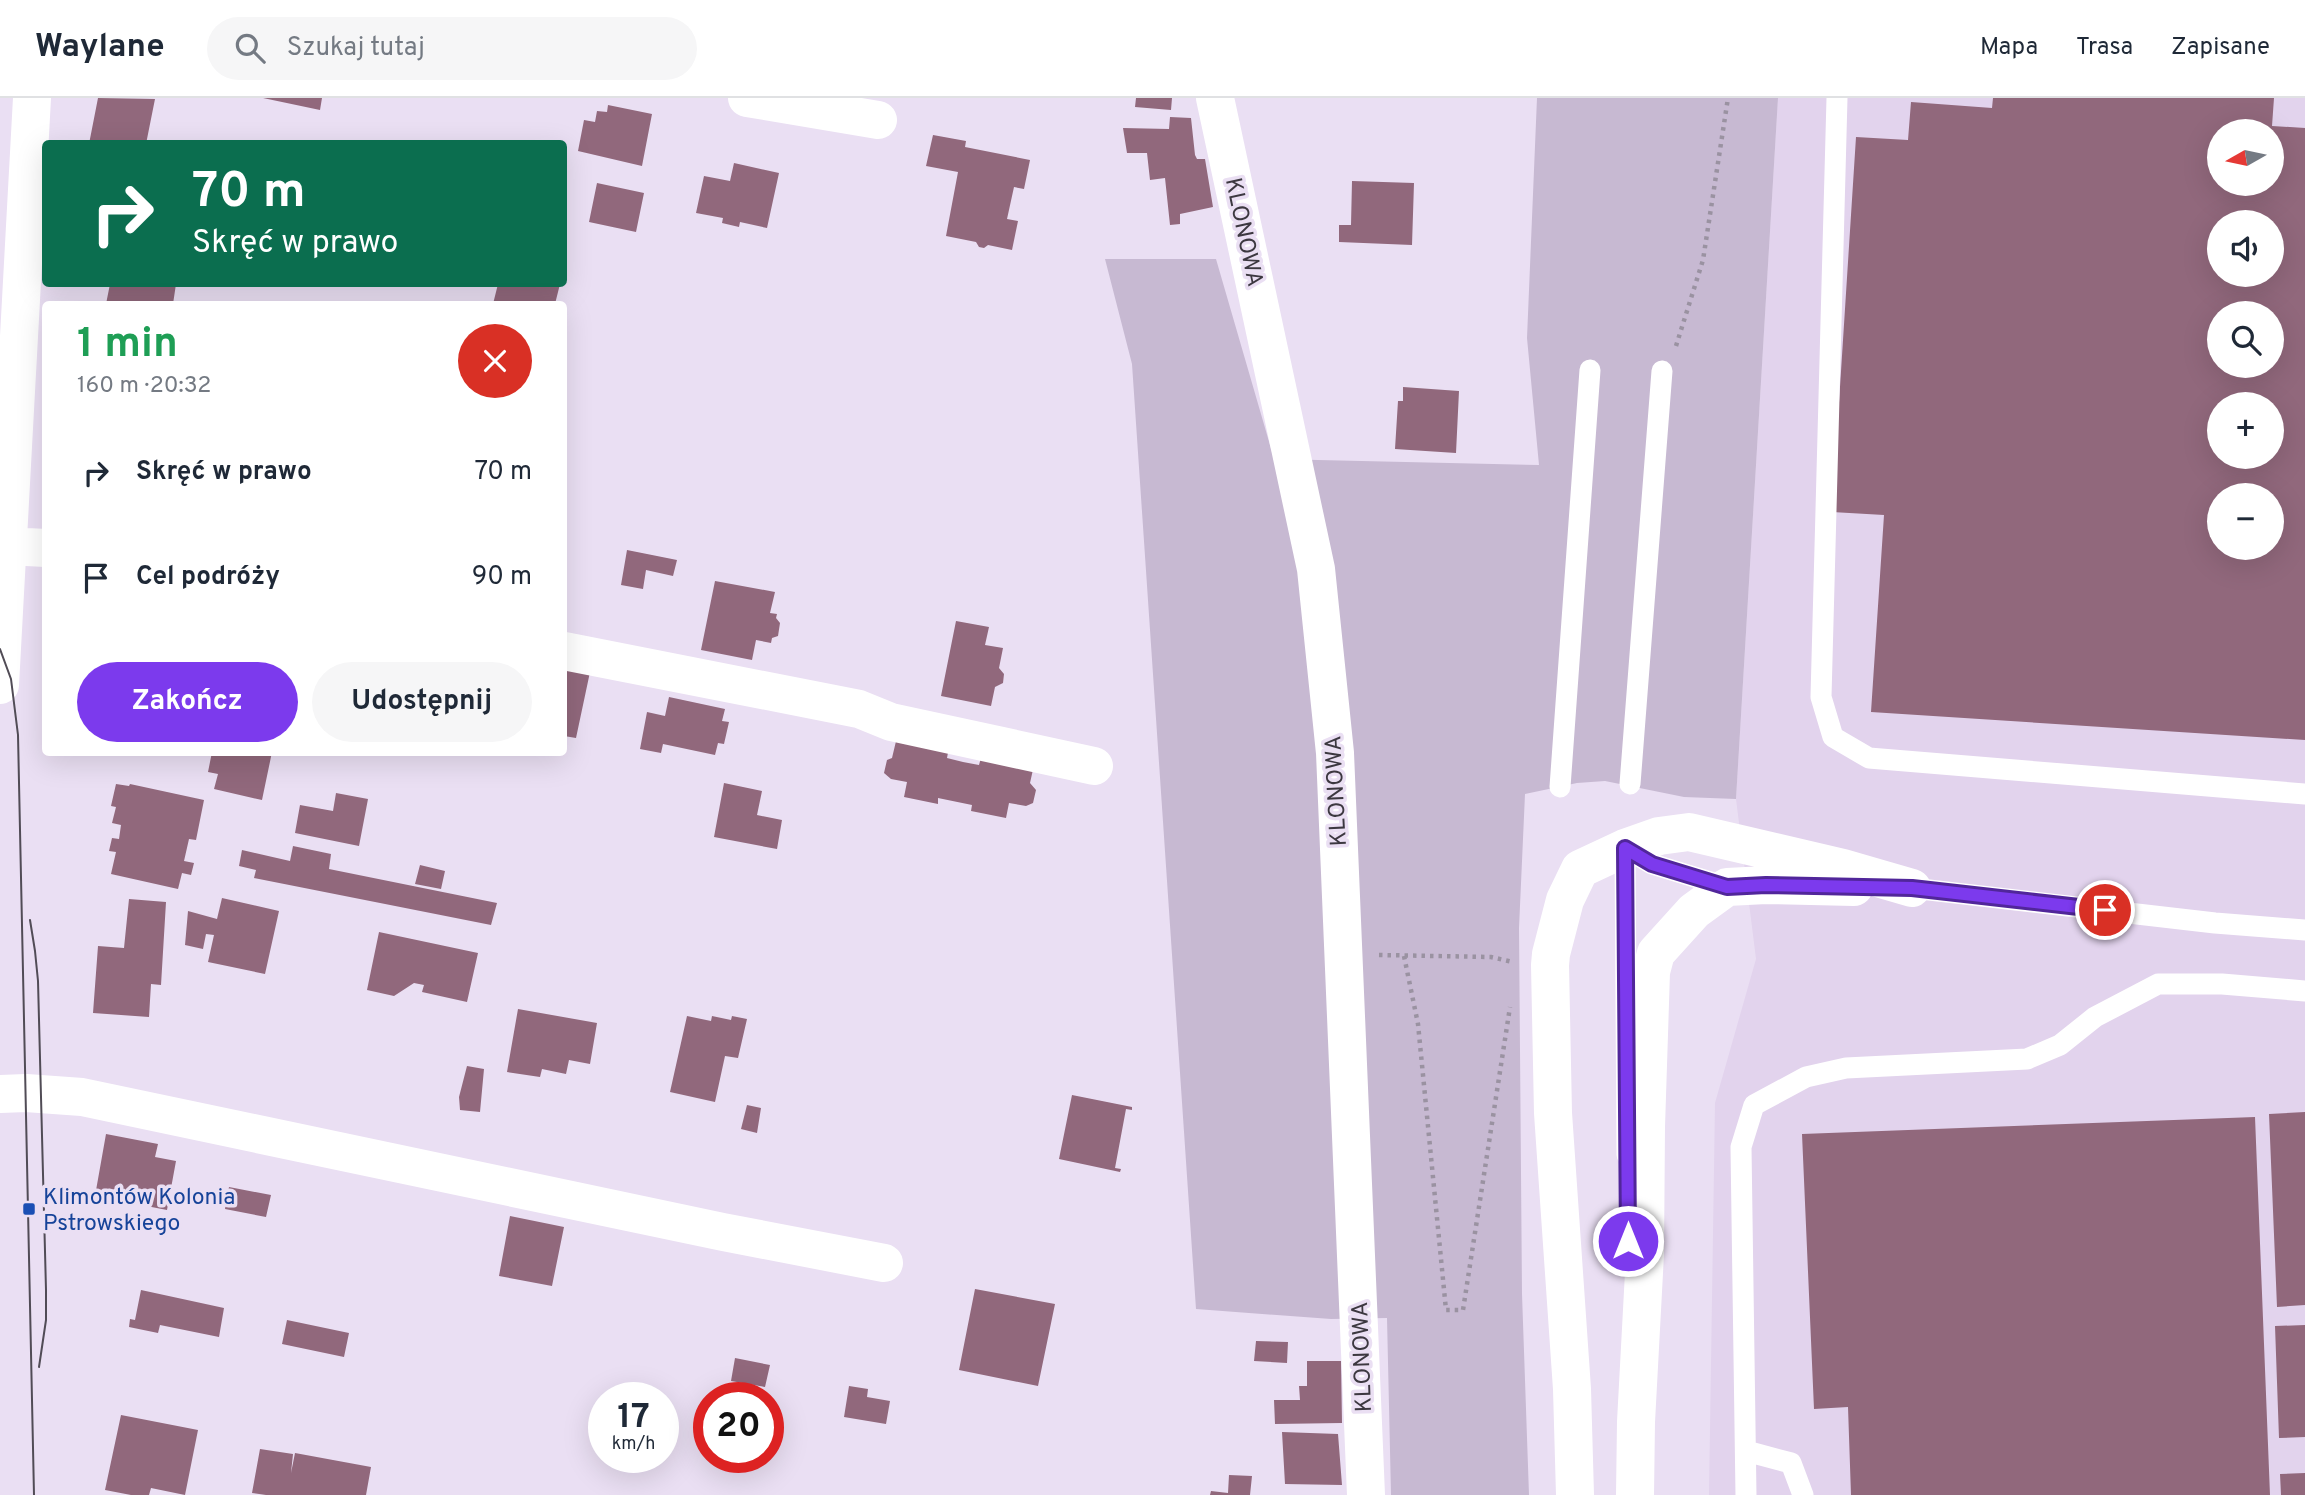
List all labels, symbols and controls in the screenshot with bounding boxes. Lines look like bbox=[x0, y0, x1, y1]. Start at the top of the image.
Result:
search box bbox=[207, 17, 697, 80]
text: Waylane bbox=[35, 27, 165, 69]
icon: search bbox=[231, 29, 269, 67]
text: Szukaj tutaj bbox=[287, 32, 425, 65]
text: Mapa bbox=[1980, 33, 2038, 63]
text: Trasa bbox=[2076, 33, 2133, 63]
text: Zapisane bbox=[2171, 33, 2270, 63]
north arrow bbox=[2207, 119, 2284, 196]
map controls bbox=[2207, 119, 2284, 560]
text: 70 m bbox=[192, 163, 306, 225]
icon: right bbox=[77, 168, 168, 259]
street label: KLONOWA bbox=[1217, 175, 1268, 290]
button: sound bbox=[2207, 210, 2284, 287]
text: Skręć w prawo bbox=[192, 224, 398, 264]
button: search bbox=[2207, 301, 2284, 378]
text: 1 min bbox=[77, 319, 178, 372]
button: close bbox=[458, 324, 532, 398]
text: 160 m · 20:32 bbox=[77, 372, 211, 401]
button: + bbox=[2207, 392, 2284, 469]
icon: right bbox=[77, 454, 115, 492]
text: Skręć w prawo bbox=[136, 456, 312, 489]
text: 70 m bbox=[474, 456, 532, 489]
button: − bbox=[2207, 483, 2284, 560]
icon: arrive bbox=[77, 559, 115, 597]
text: Cel podróży bbox=[136, 561, 280, 594]
text: 90 m bbox=[472, 561, 532, 594]
button: Zakończ bbox=[77, 662, 298, 742]
button: Udostępnij bbox=[312, 662, 532, 742]
street label: KLONOWA bbox=[1320, 735, 1355, 847]
pin bbox=[2075, 880, 2135, 940]
icon: arrive bbox=[2086, 891, 2124, 929]
place label: Klimontów Kolonia Pstrowskiego bbox=[43, 1184, 235, 1239]
marker: Klimontów Kolonia Pstrowskiego bbox=[21, 1201, 37, 1217]
position arrow bbox=[1591, 1204, 1665, 1278]
street label: KLONOWA bbox=[1347, 1301, 1380, 1413]
speed limit sign: 20 bbox=[693, 1382, 784, 1473]
text: 17 bbox=[617, 1396, 650, 1440]
text: km/h bbox=[612, 1433, 655, 1456]

